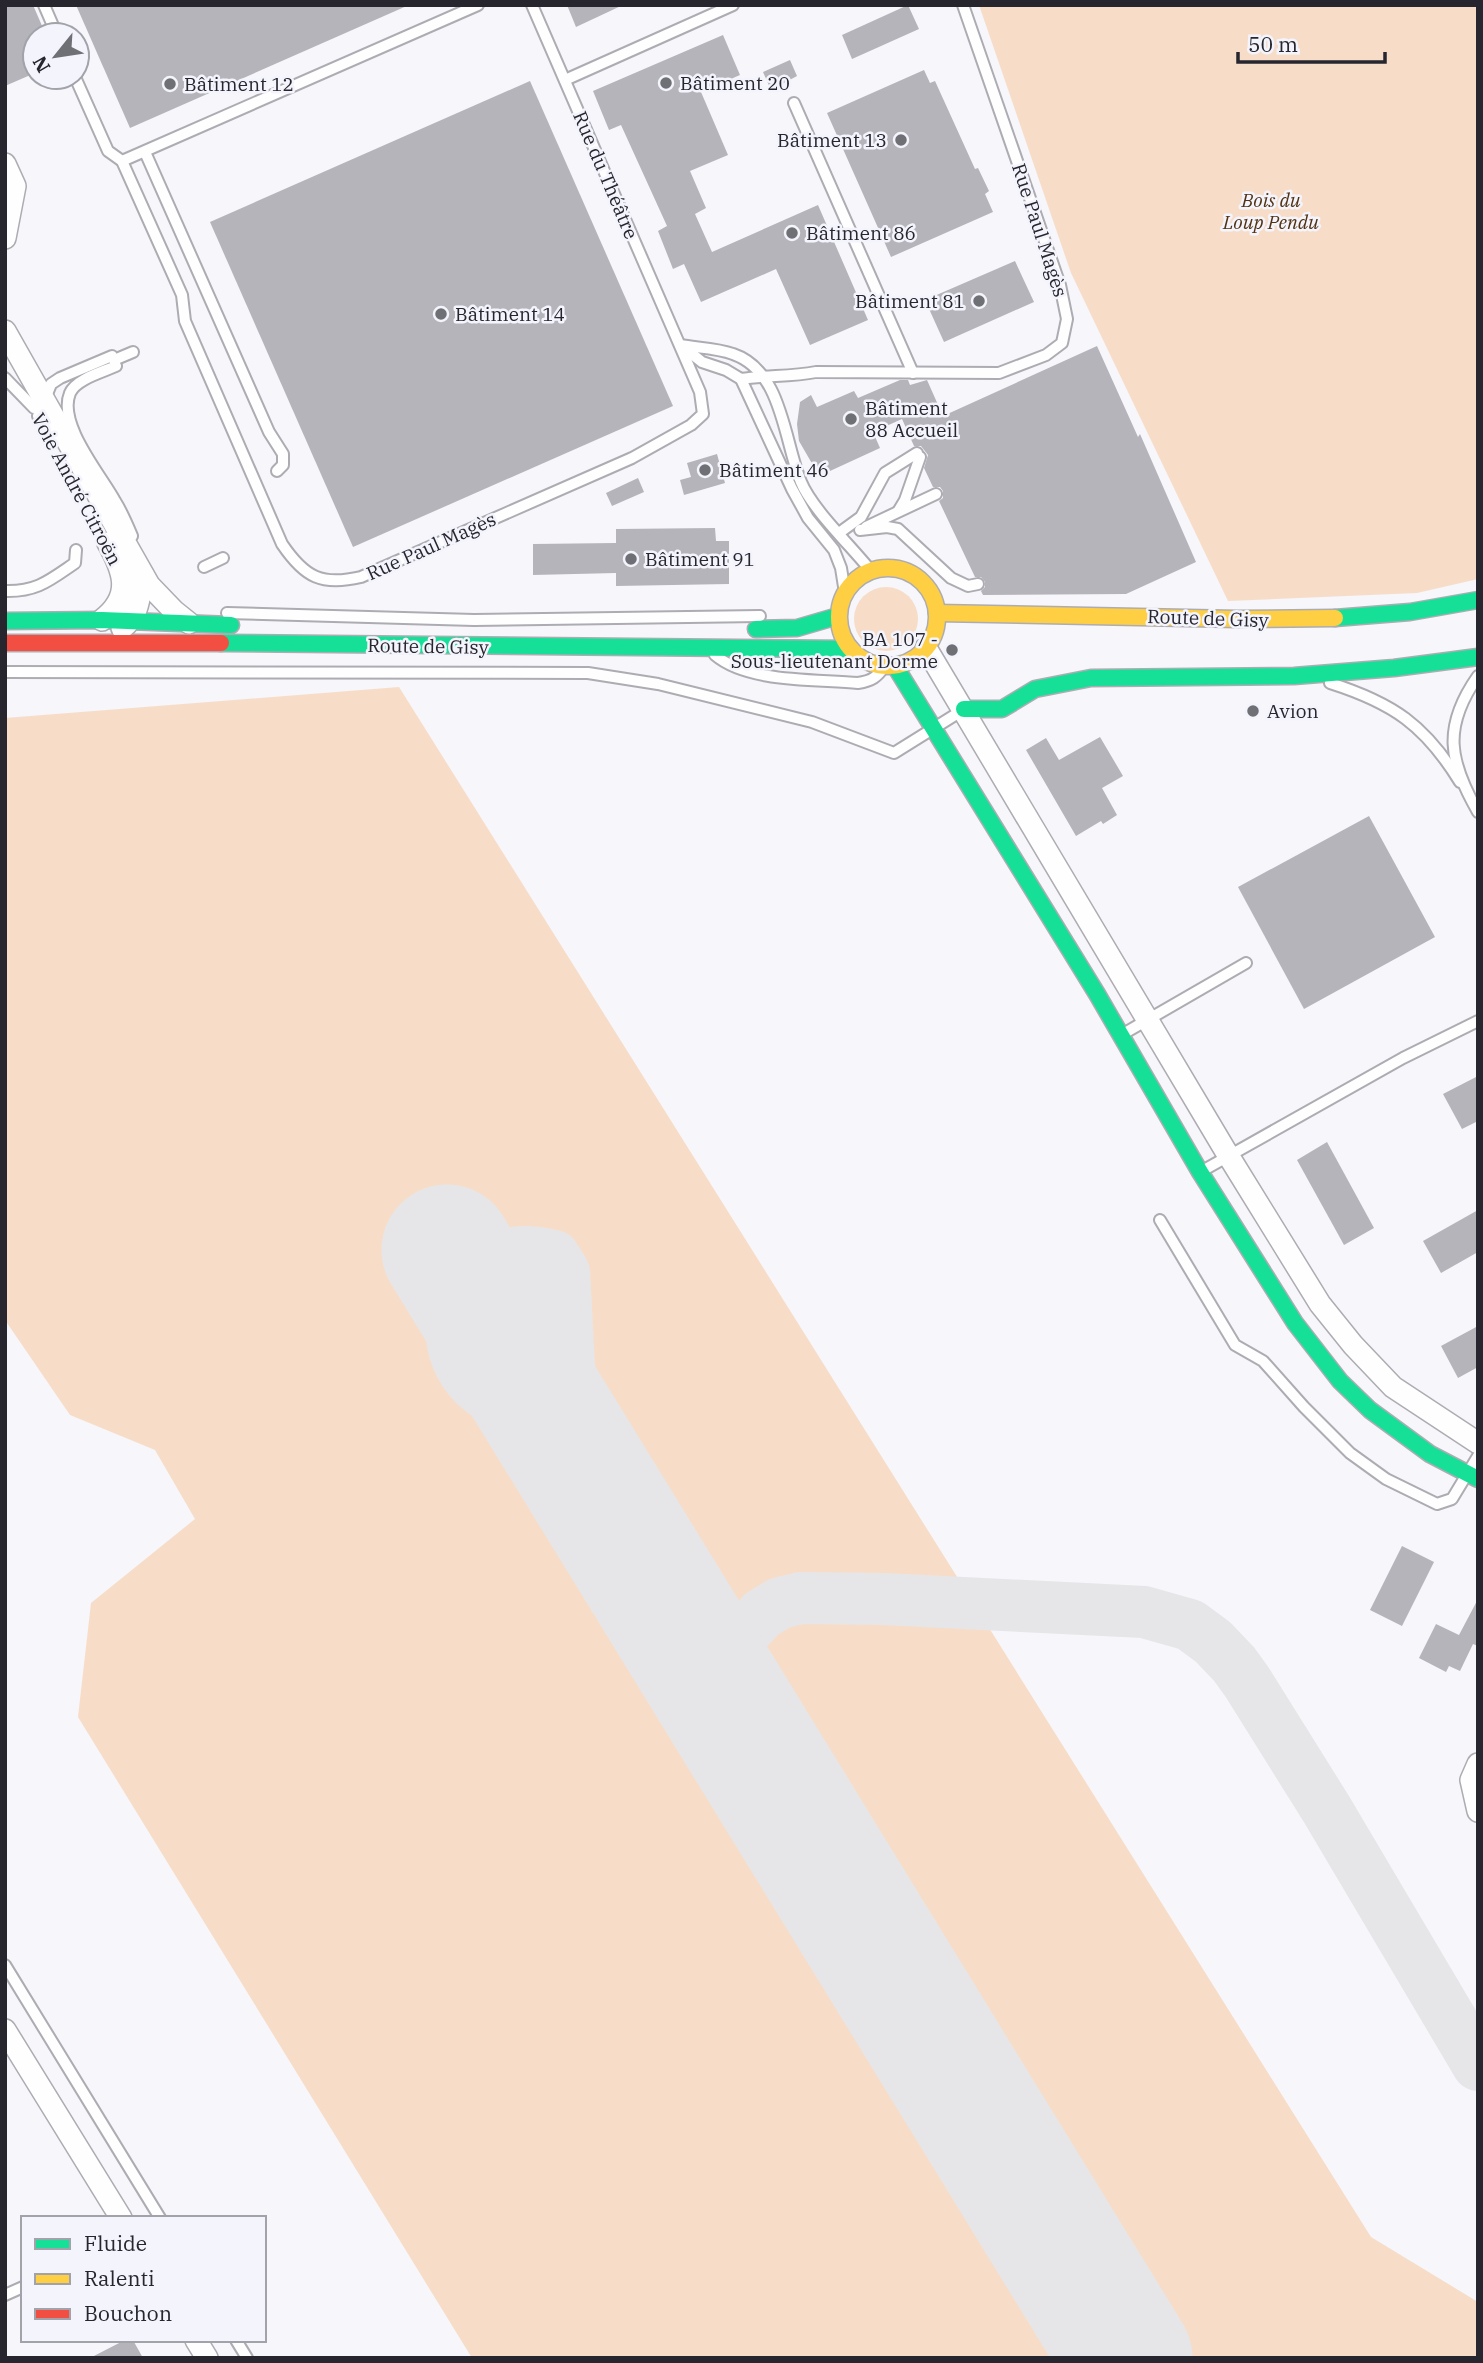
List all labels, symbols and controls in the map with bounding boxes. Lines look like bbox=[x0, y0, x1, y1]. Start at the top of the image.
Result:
north arrow bbox=[21, 21, 91, 91]
scale bar bbox=[1238, 21, 1385, 65]
text: 50 m bbox=[1248, 30, 1298, 58]
text: N bbox=[27, 52, 55, 77]
place label: Bâtiment 20 bbox=[680, 71, 790, 95]
place label: Bâtiment 12 bbox=[184, 72, 294, 96]
marker: Bâtiment 20 bbox=[658, 75, 674, 91]
marker: Bâtiment 12 bbox=[162, 76, 178, 92]
street label: Rue du Théâtre bbox=[568, 107, 644, 243]
place label: Bâtiment 13 bbox=[777, 128, 887, 152]
marker: Bâtiment 13 bbox=[893, 132, 909, 148]
street label: Rue Paul Magès bbox=[1007, 160, 1073, 300]
park label: Bois du Loup Pendu bbox=[1222, 188, 1319, 234]
place label: Bâtiment 86 bbox=[806, 221, 916, 245]
marker: Bâtiment 86 bbox=[784, 225, 800, 241]
place label: Bâtiment 81 bbox=[855, 289, 965, 313]
marker: Bâtiment 81 bbox=[971, 293, 987, 309]
place label: Bâtiment 14 bbox=[455, 302, 565, 326]
marker: Bâtiment 14 bbox=[433, 306, 449, 322]
place label: Bâtiment 88 Accueil bbox=[865, 396, 958, 442]
street label: Voie André Citroën bbox=[27, 409, 127, 569]
marker: Bâtiment 88 Accueil bbox=[843, 411, 859, 427]
place label: Bâtiment 46 bbox=[719, 458, 829, 482]
marker: Bâtiment 46 bbox=[697, 462, 713, 478]
street label: Rue Paul Magès bbox=[362, 507, 500, 585]
place label: Bâtiment 91 bbox=[645, 547, 755, 571]
marker: Bâtiment 91 bbox=[623, 551, 639, 567]
street label: Route de Gisy bbox=[1147, 604, 1270, 632]
place label: BA 107 - Sous-lieutenant Dorme bbox=[731, 627, 938, 673]
street label: Route de Gisy bbox=[367, 633, 490, 659]
marker: BA 107 - Sous-lieutenant Dorme bbox=[944, 642, 960, 658]
place label: Avion bbox=[1267, 699, 1319, 723]
marker: Avion bbox=[1245, 703, 1261, 719]
legend bbox=[21, 2216, 266, 2342]
text: Fluide bbox=[84, 2229, 147, 2257]
text: Ralenti bbox=[84, 2264, 155, 2292]
text: Bouchon bbox=[84, 2299, 172, 2327]

